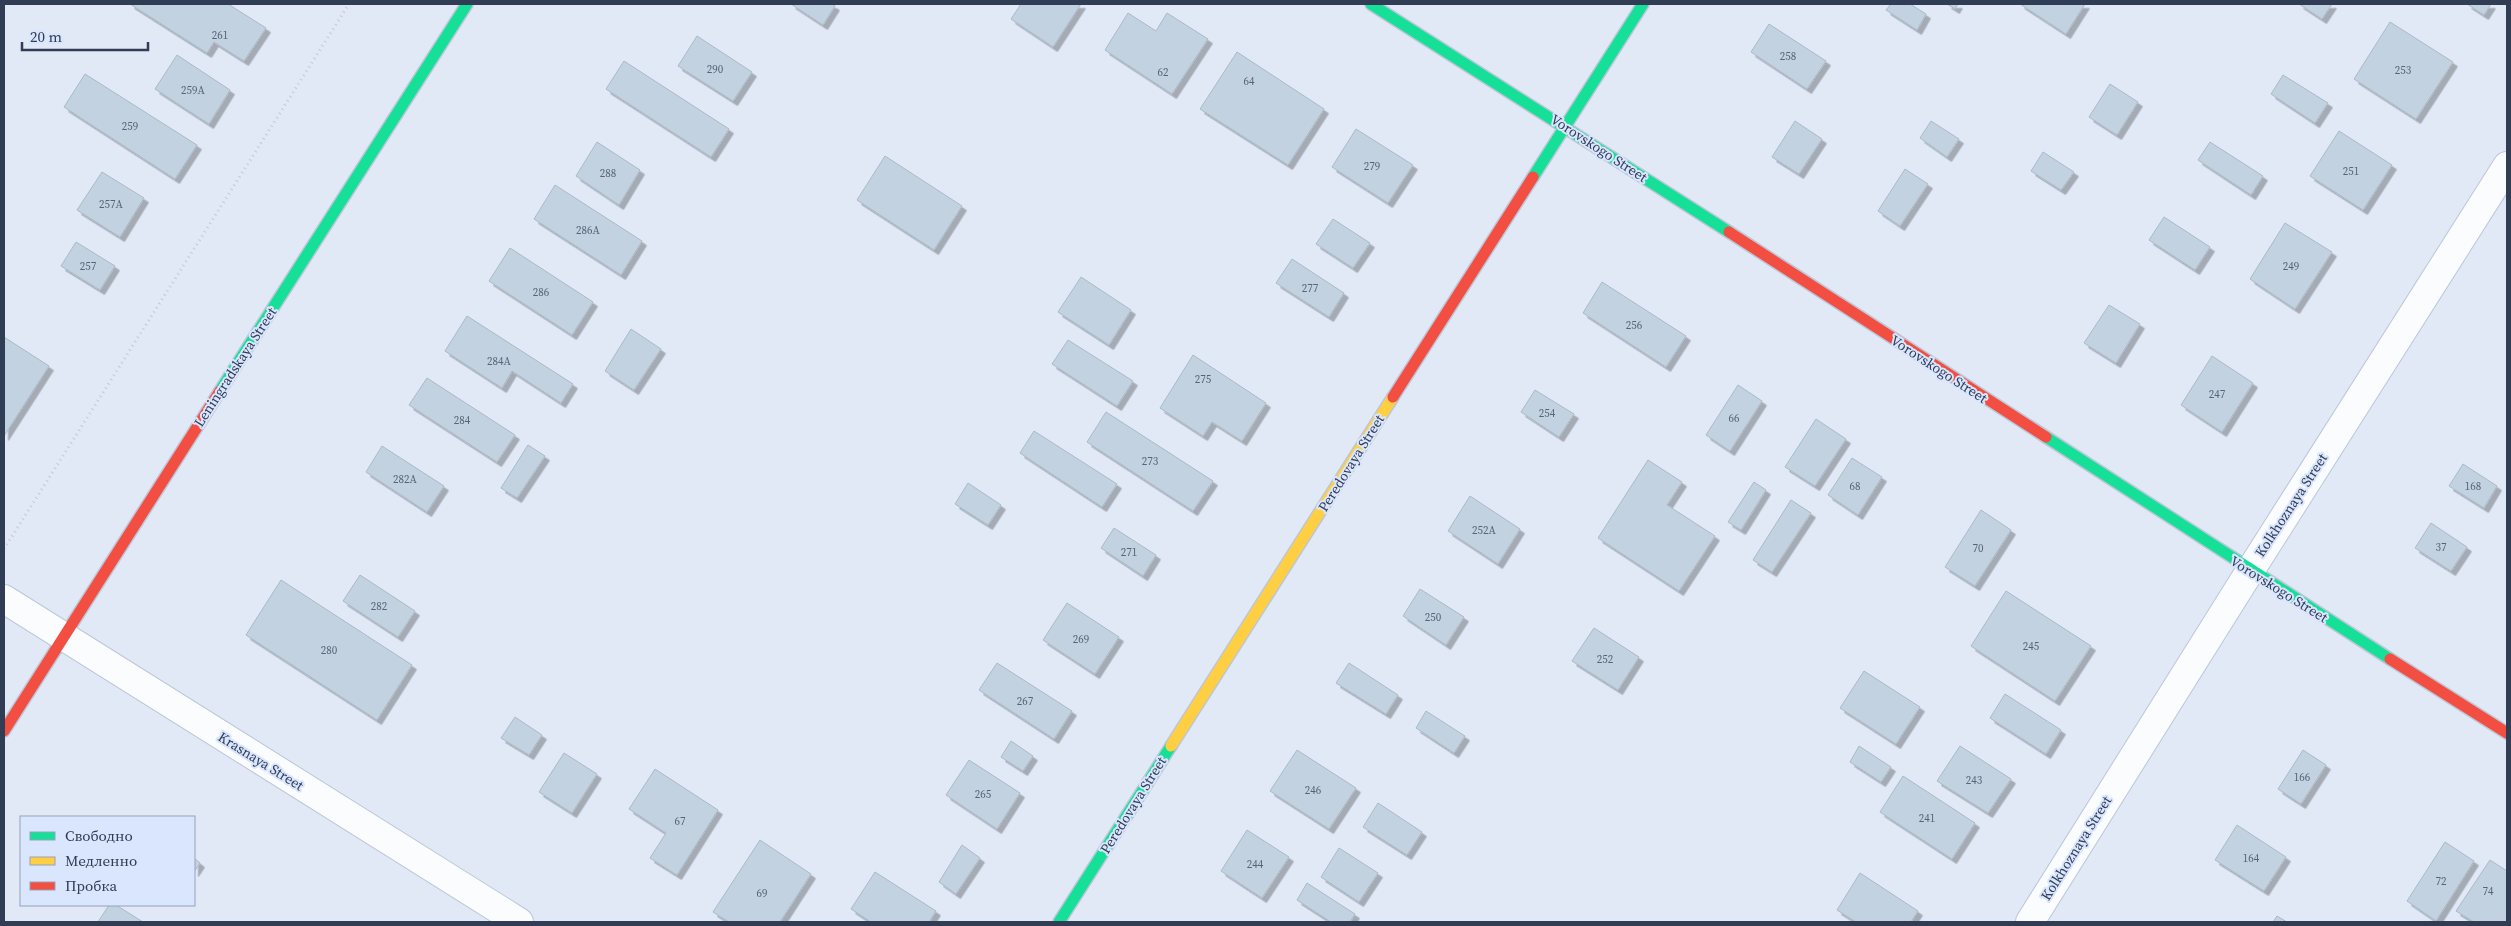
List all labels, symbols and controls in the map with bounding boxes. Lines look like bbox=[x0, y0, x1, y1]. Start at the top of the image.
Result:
scale bar bbox=[22, 20, 149, 52]
text: 20 m bbox=[30, 26, 62, 47]
house number: 261 bbox=[212, 28, 228, 43]
house number: 258 bbox=[1780, 49, 1796, 64]
house number: 290 bbox=[707, 62, 724, 77]
house number: 253 bbox=[2395, 63, 2412, 78]
house number: 62 bbox=[1158, 65, 1169, 80]
house number: 64 bbox=[1244, 74, 1255, 89]
house number: 259А bbox=[181, 83, 206, 98]
street label: Vorovskogo Street bbox=[1547, 109, 1652, 187]
house number: 259 bbox=[122, 119, 138, 134]
house number: 279 bbox=[1364, 159, 1380, 174]
house number: 251 bbox=[2343, 164, 2359, 179]
house number: 288 bbox=[600, 166, 616, 181]
house number: 257А bbox=[99, 197, 124, 212]
house number: 286А bbox=[576, 223, 601, 238]
house number: 257 bbox=[80, 259, 97, 274]
house number: 249 bbox=[2283, 259, 2299, 274]
house number: 277 bbox=[1302, 281, 1319, 296]
house number: 286 bbox=[533, 285, 550, 300]
street label: Leningradskaya Street bbox=[189, 303, 281, 431]
house number: 256 bbox=[1626, 318, 1643, 333]
street label: Vorovskogo Street bbox=[1887, 330, 1992, 408]
house number: 284А bbox=[487, 354, 512, 369]
house number: 275 bbox=[1195, 372, 1212, 387]
house number: 247 bbox=[2209, 387, 2226, 402]
house number: 254 bbox=[1539, 406, 1556, 421]
street label: Peredovaya Street bbox=[1313, 410, 1389, 515]
house number: 66 bbox=[1729, 411, 1740, 426]
house number: 284 bbox=[454, 413, 471, 428]
street label: Kolkhoznaya Street bbox=[2250, 449, 2332, 561]
house number: 273 bbox=[1142, 454, 1159, 469]
house number: 282А bbox=[393, 472, 418, 487]
house number: 68 bbox=[1850, 479, 1861, 494]
house number: 168 bbox=[2465, 479, 2481, 494]
house number: 252А bbox=[1472, 523, 1497, 538]
house number: 37 bbox=[2436, 540, 2447, 555]
house number: 70 bbox=[1973, 541, 1984, 556]
house number: 271 bbox=[1121, 545, 1137, 560]
street label: Vorovskogo Street bbox=[2226, 551, 2332, 627]
house number: 282 bbox=[371, 599, 388, 614]
house number: 250 bbox=[1425, 610, 1442, 625]
house number: 269 bbox=[1073, 632, 1089, 647]
house number: 245 bbox=[2023, 639, 2040, 654]
house number: 280 bbox=[321, 643, 338, 658]
house number: 252 bbox=[1597, 652, 1614, 667]
house number: 267 bbox=[1017, 694, 1034, 709]
street label: Krasnaya Street bbox=[214, 727, 308, 795]
street label: Peredovaya Street bbox=[1095, 752, 1171, 857]
house number: 166 bbox=[2294, 770, 2311, 785]
house number: 243 bbox=[1966, 773, 1983, 788]
house number: 246 bbox=[1305, 783, 1322, 798]
house number: 265 bbox=[975, 787, 992, 802]
street label: Kolkhoznaya Street bbox=[2036, 791, 2116, 904]
house number: 241 bbox=[1919, 811, 1935, 826]
house number: 67 bbox=[675, 814, 686, 829]
legend bbox=[20, 816, 195, 906]
text: Свободно bbox=[65, 825, 133, 846]
text: Медленно bbox=[65, 850, 137, 871]
house number: 164 bbox=[2243, 851, 2260, 866]
house number: 244 bbox=[1247, 857, 1264, 872]
house number: 72 bbox=[2436, 874, 2447, 889]
text: Пробка bbox=[65, 875, 117, 896]
house number: 74 bbox=[2483, 884, 2494, 899]
house number: 69 bbox=[757, 886, 768, 901]

